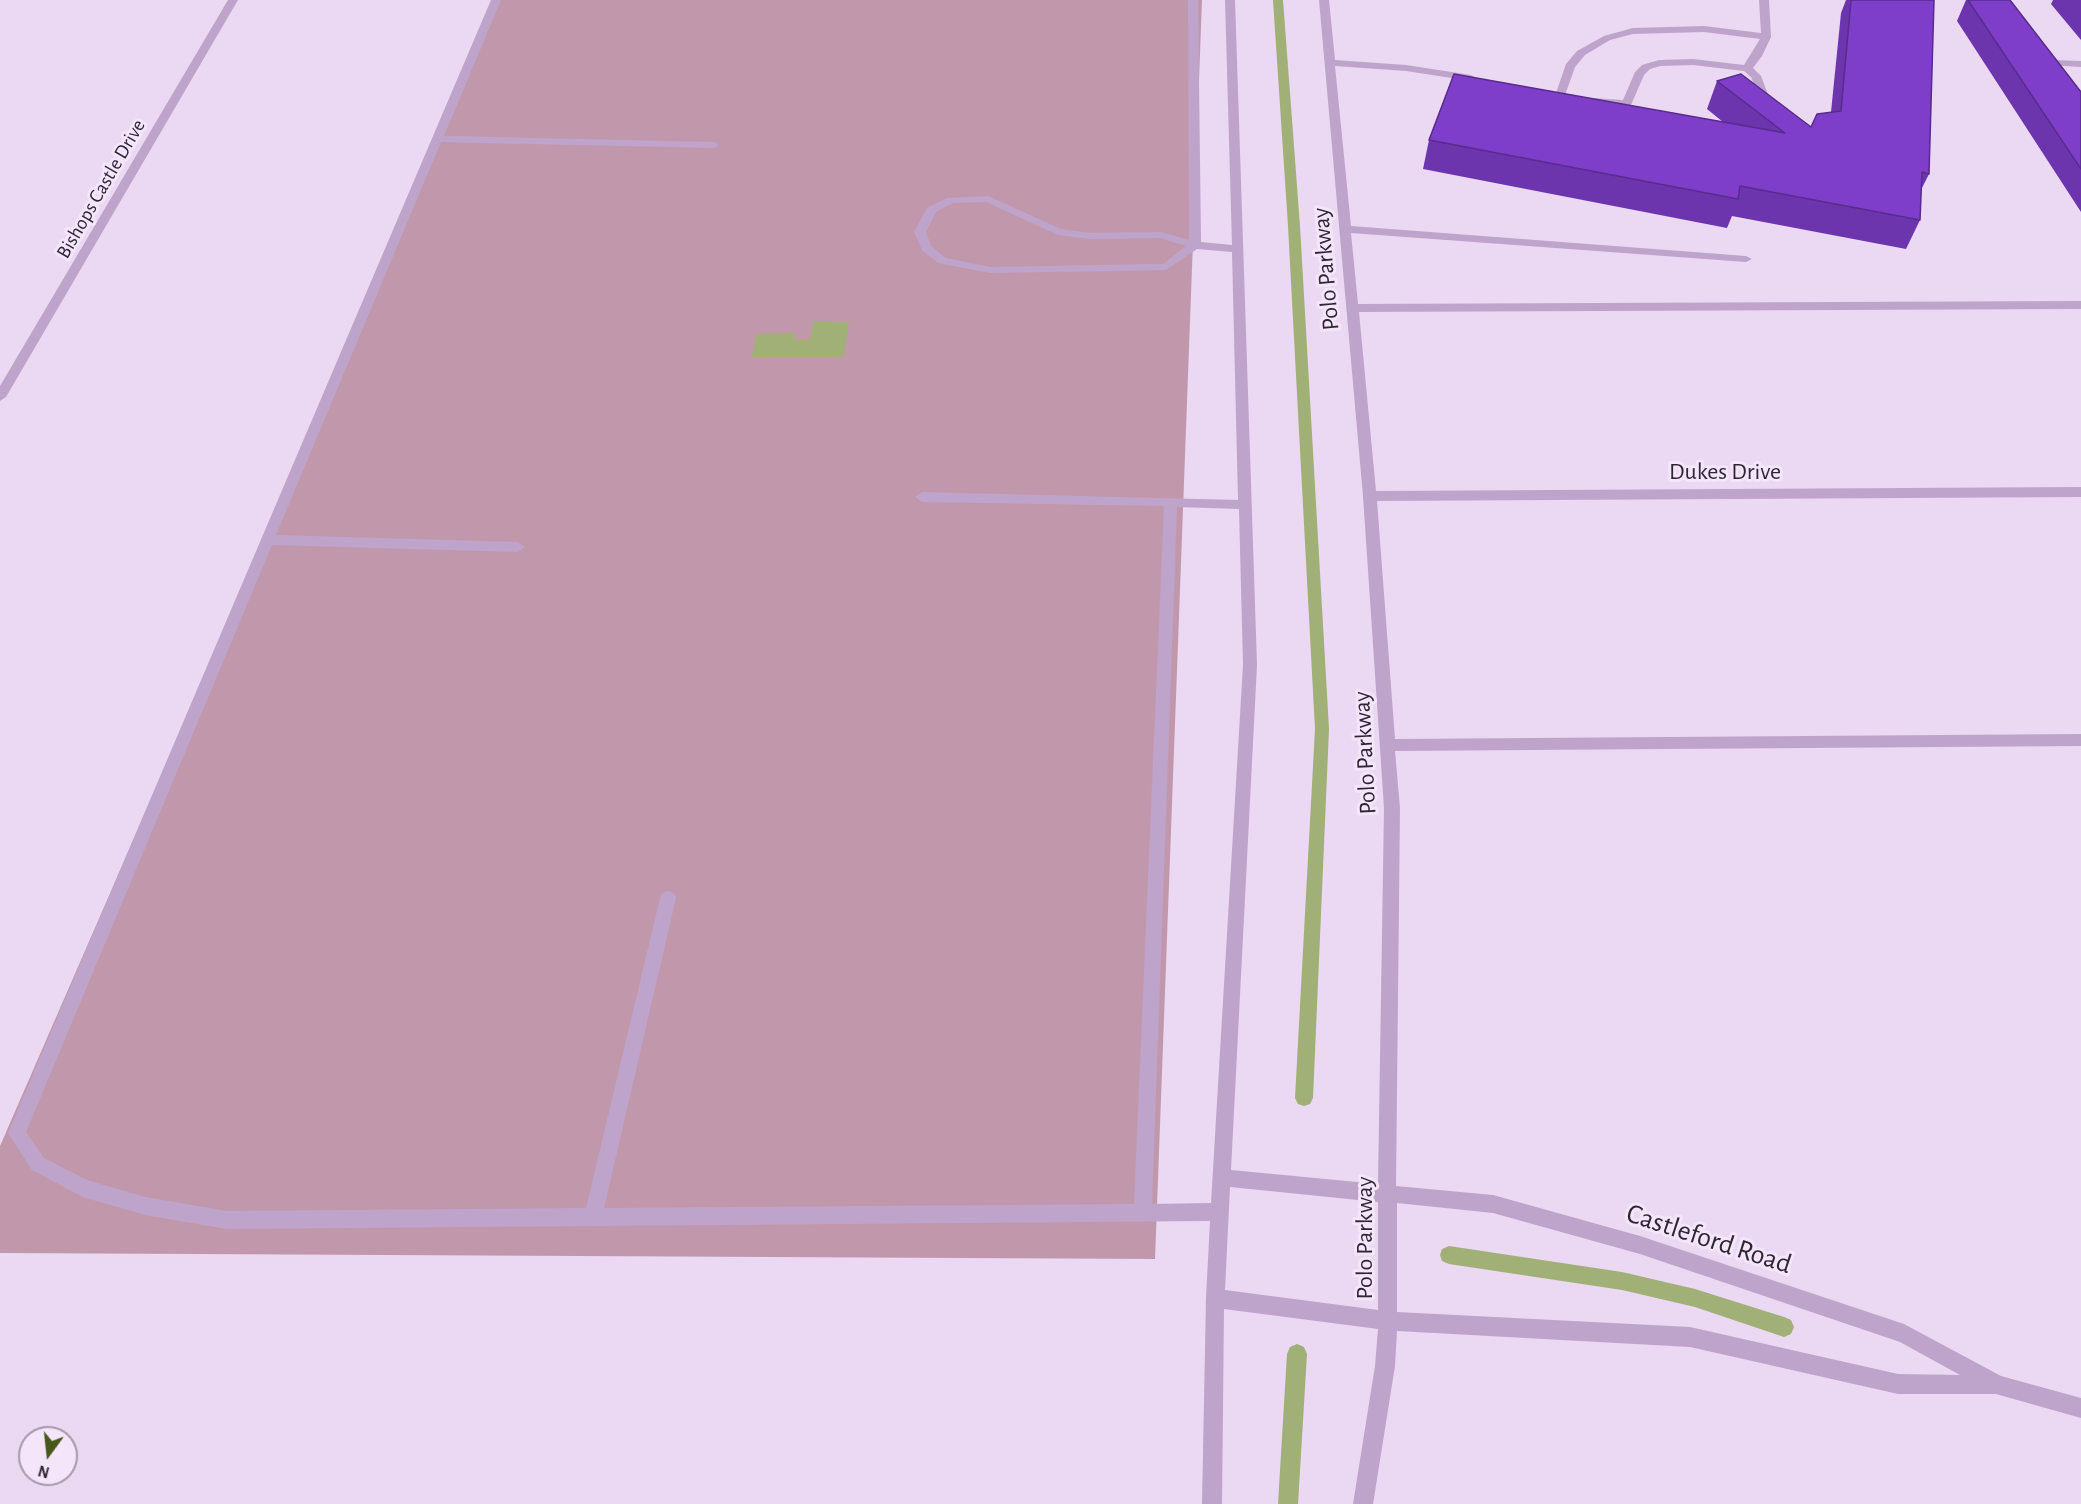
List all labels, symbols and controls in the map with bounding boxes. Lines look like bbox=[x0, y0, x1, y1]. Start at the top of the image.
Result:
street label: Bishops Castle Drive bbox=[51, 115, 151, 263]
street label: Polo Parkway bbox=[1306, 206, 1346, 332]
street label: Dukes Drive bbox=[1669, 458, 1781, 486]
street label: Polo Parkway bbox=[1347, 691, 1383, 815]
street label: Polo Parkway bbox=[1351, 1176, 1379, 1300]
street label: Castleford Road bbox=[1622, 1196, 1796, 1282]
north arrow bbox=[18, 1426, 78, 1486]
text: N bbox=[36, 1462, 51, 1481]

